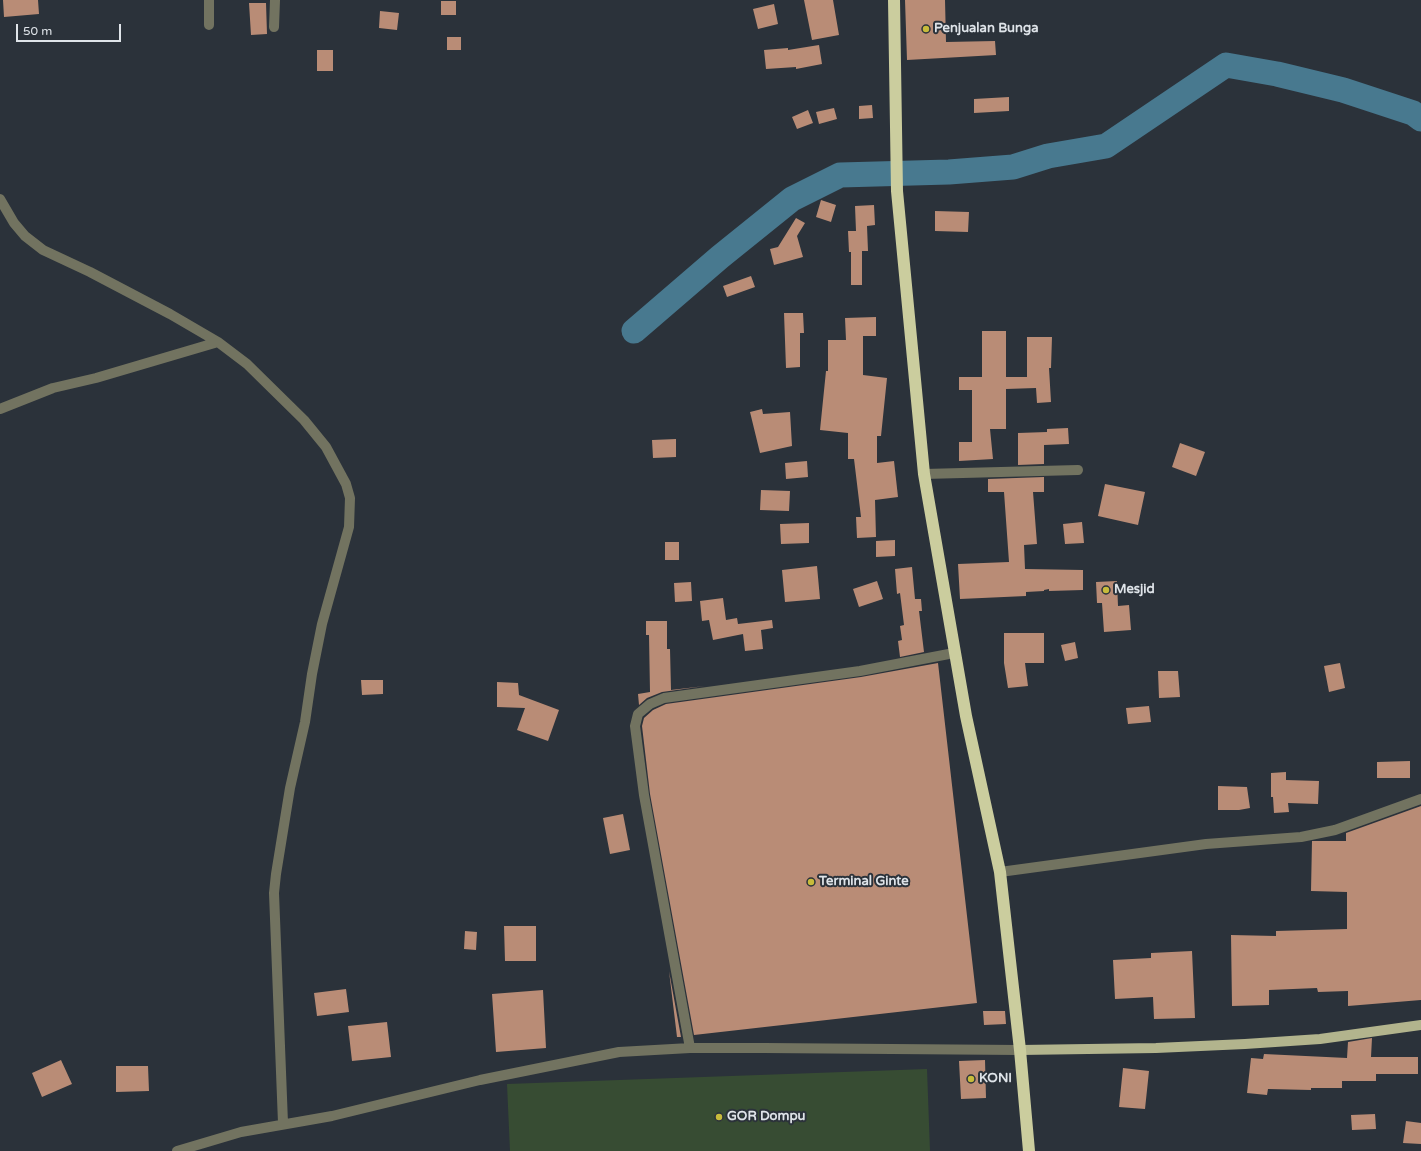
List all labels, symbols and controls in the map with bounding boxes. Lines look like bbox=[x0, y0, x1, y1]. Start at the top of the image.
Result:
scale bar bbox=[18, 16, 123, 42]
place label: Penjualan Bunga bbox=[934, 21, 1038, 37]
text: 50 m bbox=[23, 24, 52, 38]
marker: Penjualan Bunga bbox=[921, 24, 931, 34]
place label: Mesjid bbox=[1114, 582, 1155, 598]
marker: Mesjid bbox=[1101, 585, 1111, 595]
place label: Terminal Ginte bbox=[819, 874, 909, 890]
marker: Terminal Ginte bbox=[806, 877, 816, 887]
place label: KONI bbox=[979, 1071, 1012, 1087]
marker: KONI bbox=[966, 1074, 976, 1084]
place label: GOR Dompu bbox=[727, 1109, 806, 1125]
marker: GOR Dompu bbox=[714, 1112, 724, 1122]

